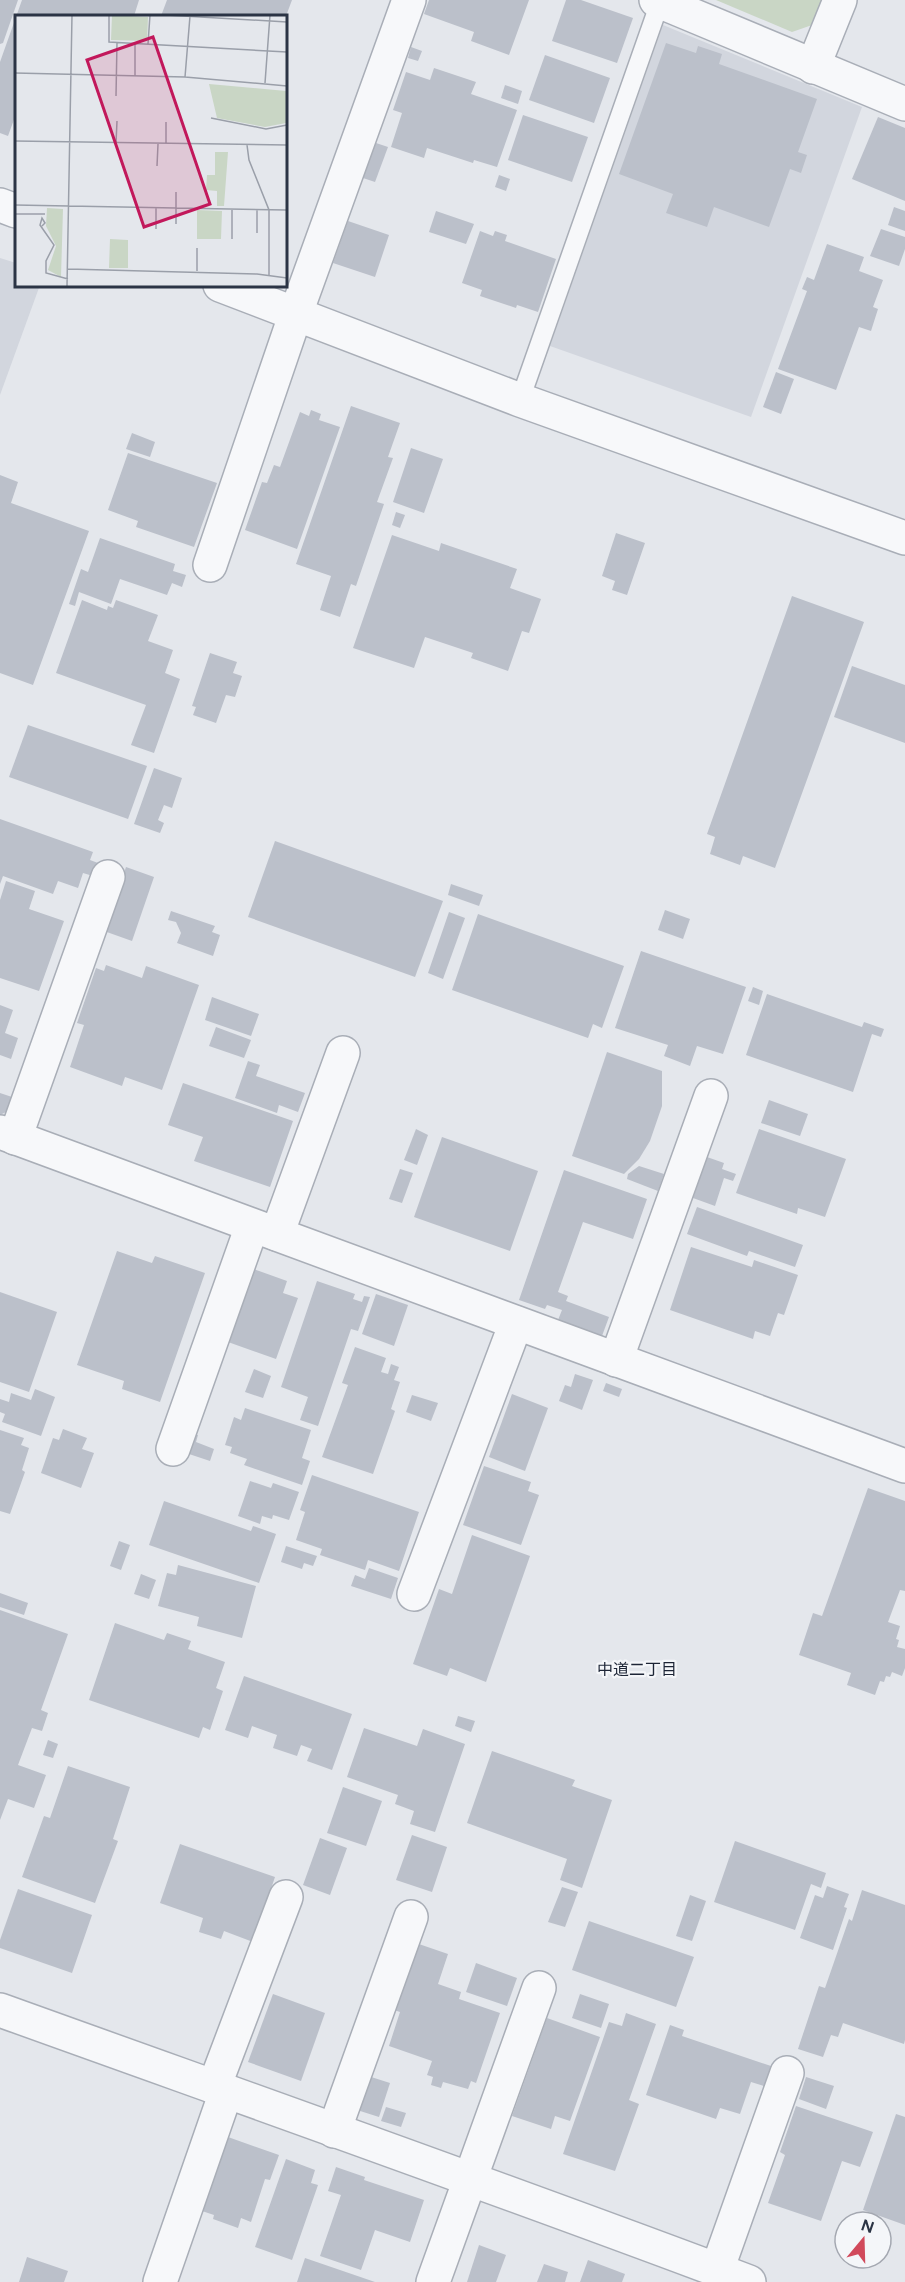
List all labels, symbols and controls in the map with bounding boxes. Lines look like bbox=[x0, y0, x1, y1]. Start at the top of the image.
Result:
inset map bbox=[15, 15, 286, 286]
district label: 中道二丁目 bbox=[597, 1660, 677, 1679]
north arrow bbox=[833, 2210, 893, 2270]
text: N bbox=[859, 2215, 877, 2237]

